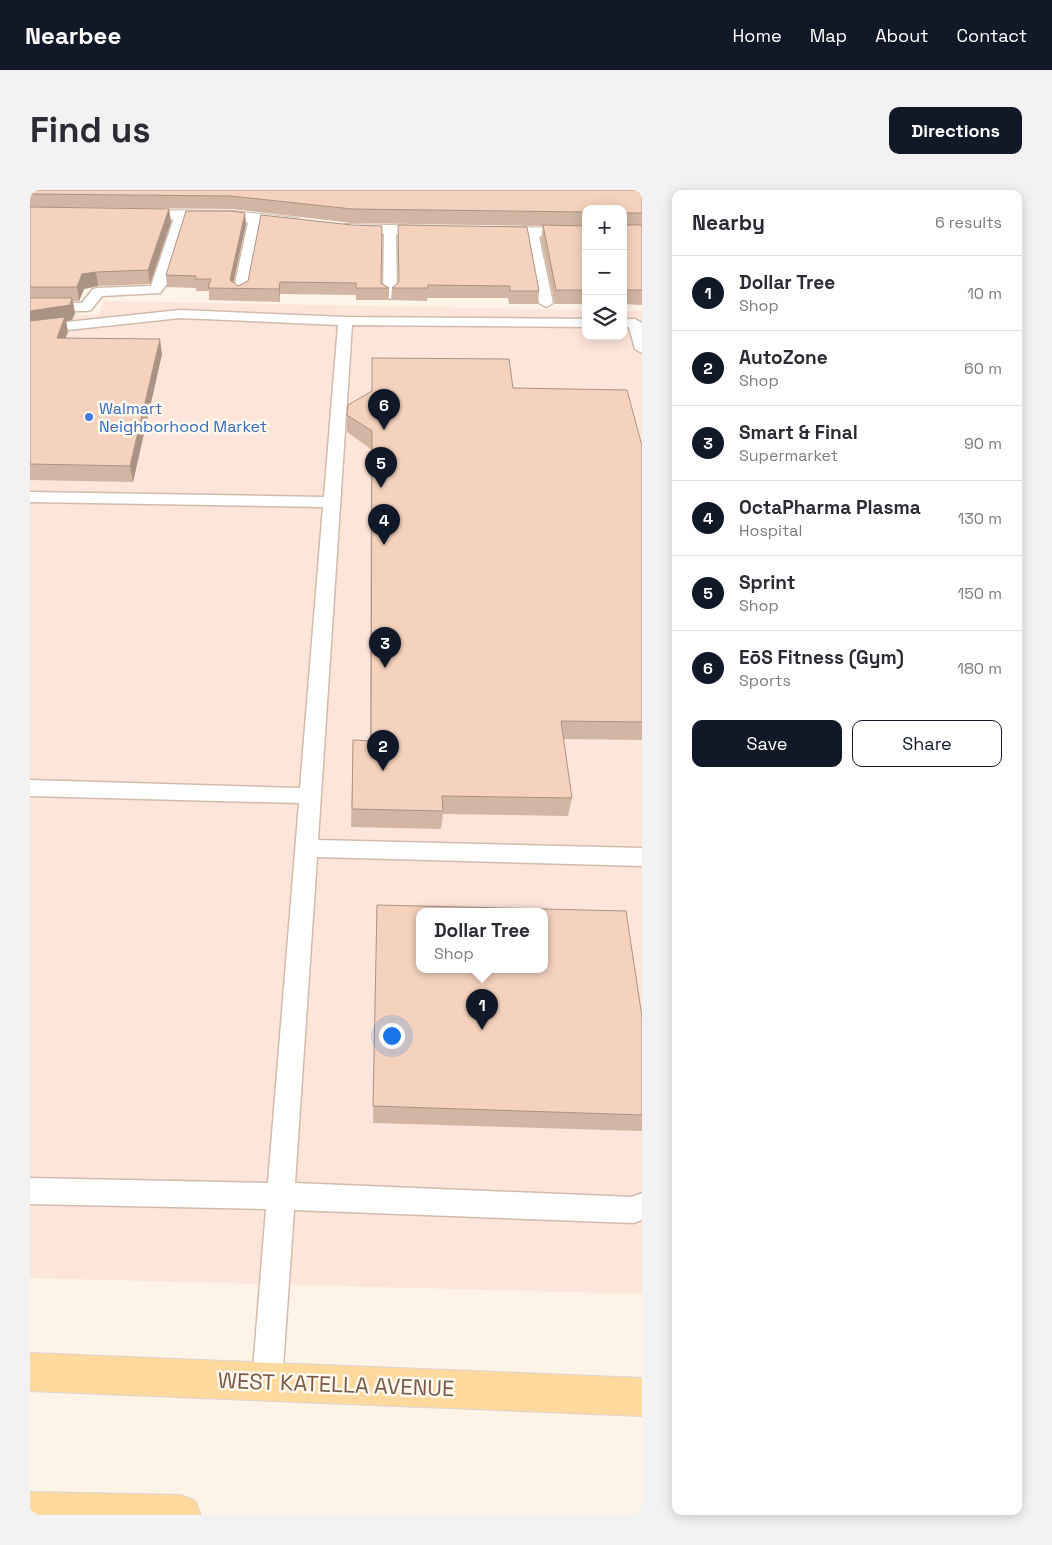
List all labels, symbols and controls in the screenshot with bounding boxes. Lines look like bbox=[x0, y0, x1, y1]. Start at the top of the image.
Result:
text: Nearbee bbox=[25, 20, 121, 51]
text: Home bbox=[733, 24, 782, 47]
text: Map bbox=[810, 24, 847, 47]
text: About bbox=[875, 24, 929, 47]
text: Contact bbox=[957, 24, 1027, 47]
button: Directions bbox=[889, 107, 1022, 154]
text: Find us bbox=[30, 108, 151, 152]
map controls bbox=[582, 205, 627, 340]
button: + bbox=[582, 205, 627, 250]
text: Nearby bbox=[692, 209, 765, 236]
text: 6 results bbox=[935, 212, 1002, 233]
button: − bbox=[582, 250, 627, 295]
text: Dollar Tree bbox=[739, 270, 835, 295]
text: 1 bbox=[704, 283, 712, 304]
text: 10 m bbox=[967, 283, 1002, 304]
button: layers bbox=[582, 295, 627, 340]
text: Shop bbox=[739, 295, 779, 316]
text: AutoZone bbox=[739, 345, 828, 370]
text: 2 bbox=[703, 358, 713, 379]
text: 60 m bbox=[964, 358, 1002, 379]
text: Shop bbox=[739, 370, 779, 391]
pin: 6 bbox=[368, 389, 400, 430]
place label: Walmart Neighborhood Market bbox=[99, 398, 267, 437]
marker: Walmart Neighborhood Market bbox=[83, 411, 95, 423]
text: Smart & Final bbox=[739, 420, 858, 445]
text: 3 bbox=[703, 433, 713, 454]
text: 90 m bbox=[964, 433, 1002, 454]
text: Supermarket bbox=[739, 445, 838, 466]
pin: 5 bbox=[365, 447, 397, 488]
text: OctaPharma Plasma bbox=[739, 495, 921, 520]
pin: 4 bbox=[368, 504, 400, 545]
text: 4 bbox=[703, 508, 713, 529]
text: 130 m bbox=[958, 508, 1002, 529]
text: Hospital bbox=[739, 520, 802, 541]
text: Sprint bbox=[739, 570, 795, 595]
text: 5 bbox=[703, 583, 713, 604]
text: 150 m bbox=[958, 583, 1002, 604]
text: Shop bbox=[739, 595, 779, 616]
pin: 3 bbox=[369, 627, 401, 668]
text: EōS Fitness (Gym) bbox=[739, 645, 904, 670]
text: 6 bbox=[703, 658, 713, 679]
text: 180 m bbox=[957, 658, 1002, 679]
text: Sports bbox=[739, 670, 791, 691]
button: Save bbox=[692, 720, 842, 767]
button: Share bbox=[852, 720, 1002, 767]
pin: 2 bbox=[367, 730, 399, 771]
popup bbox=[416, 908, 548, 973]
text: Dollar Tree bbox=[434, 918, 530, 943]
text: Shop bbox=[434, 943, 474, 964]
pin: 1 bbox=[466, 989, 498, 1030]
your location bbox=[379, 1023, 405, 1049]
street label: WEST KATELLA AVENUE bbox=[217, 1366, 455, 1402]

